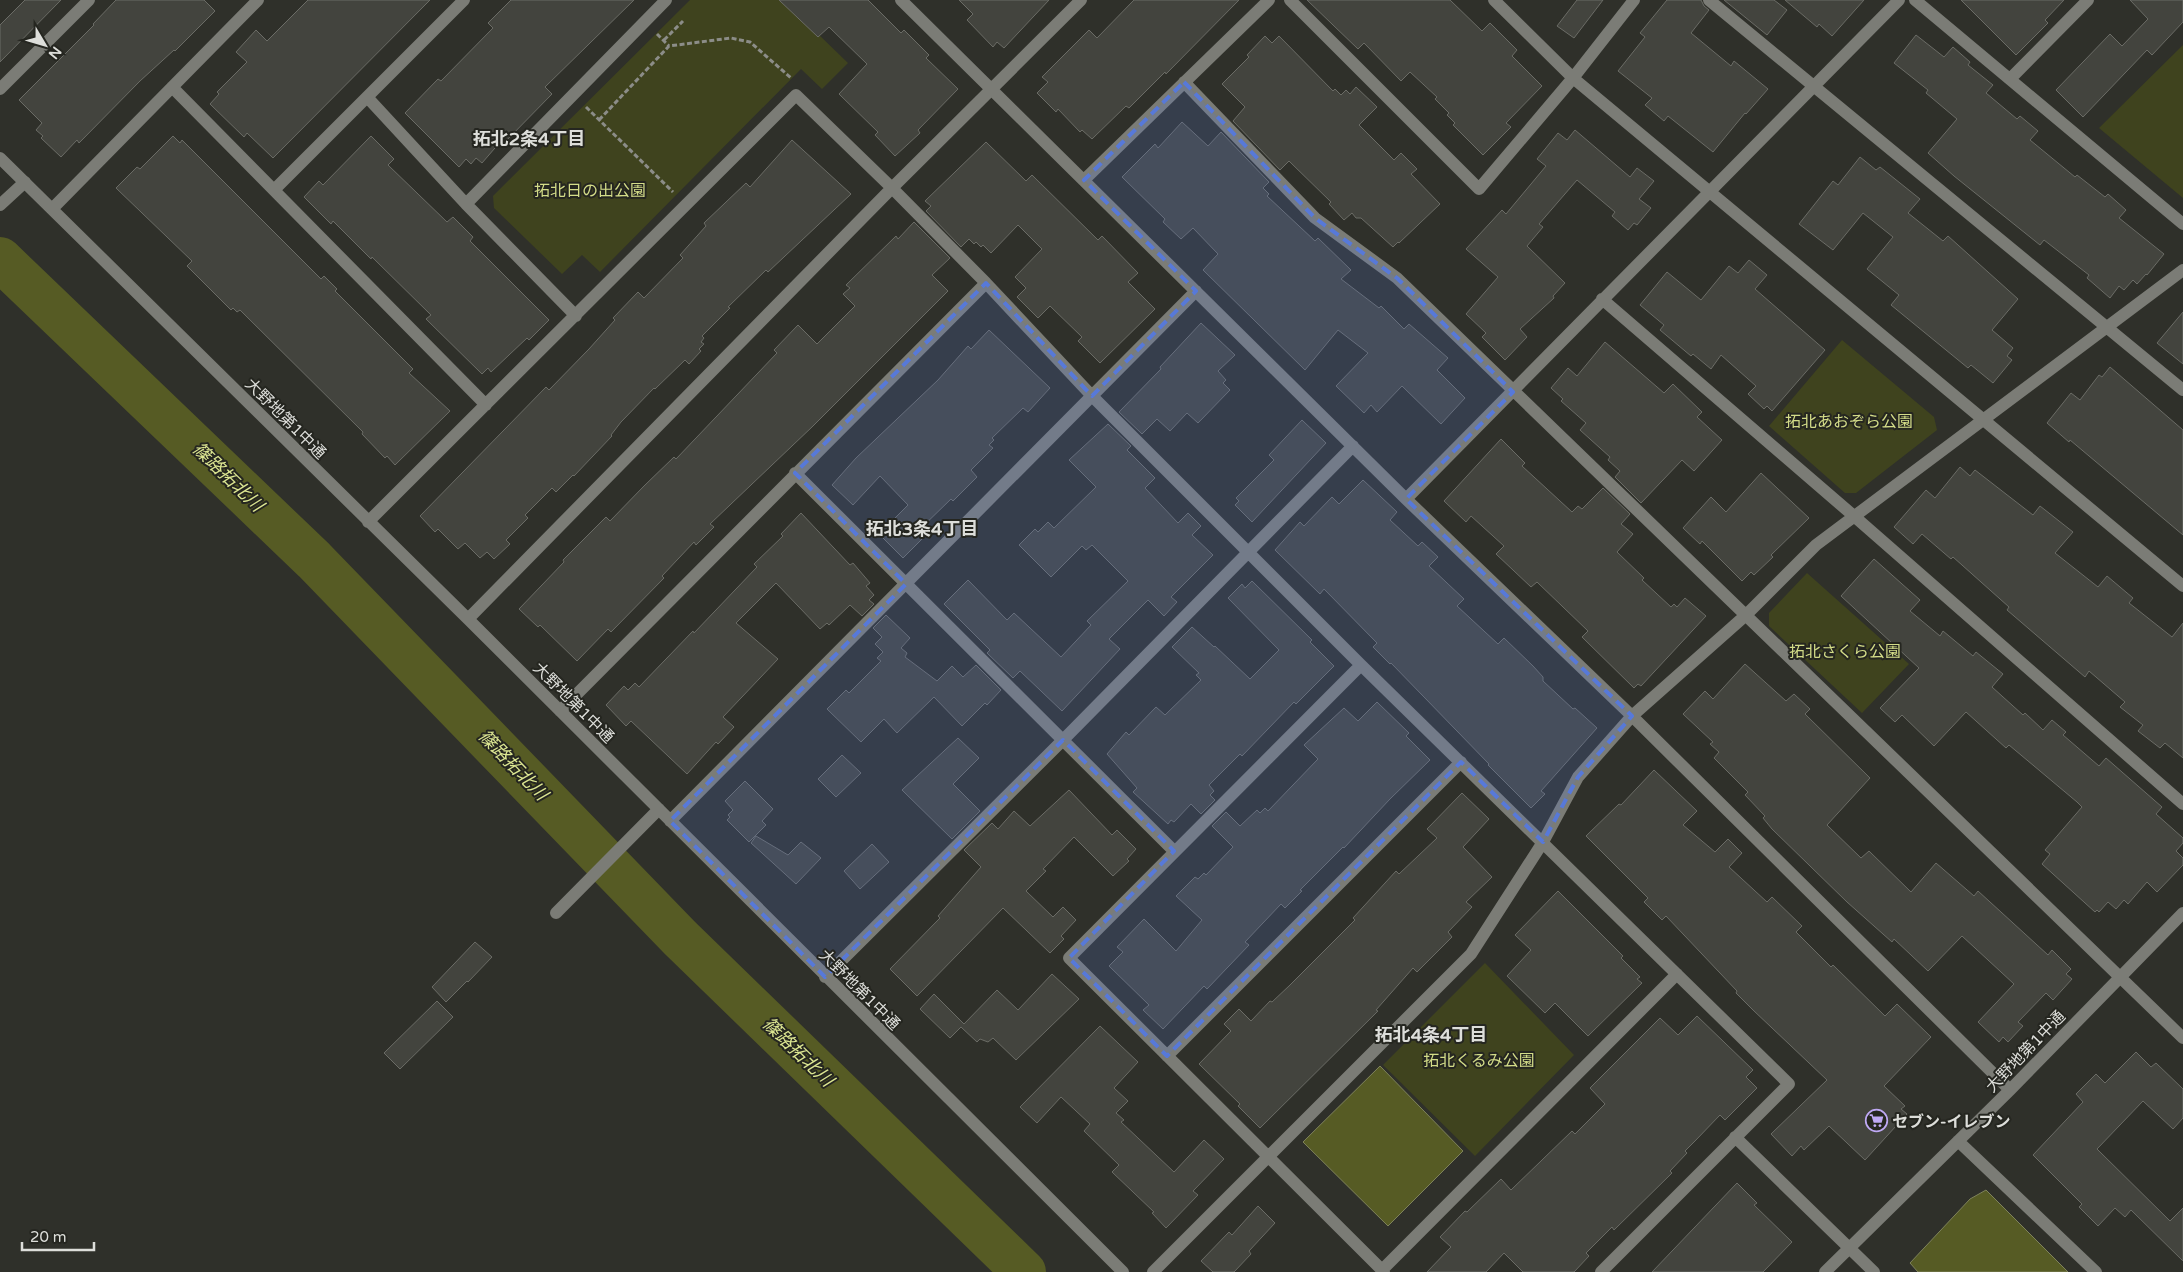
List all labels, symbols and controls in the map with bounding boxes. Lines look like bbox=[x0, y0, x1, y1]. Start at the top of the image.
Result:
north arrow bbox=[20, 20, 70, 70]
text: N bbox=[45, 43, 65, 62]
district label: 拓北2条4丁目 bbox=[473, 128, 585, 150]
park label: 拓北日の出公園 bbox=[534, 181, 646, 201]
street label: 大野地第1中通 bbox=[241, 374, 330, 463]
park label: 拓北あおぞら公園 bbox=[1785, 412, 1913, 432]
water label: 篠路拓北川 bbox=[188, 438, 269, 518]
district label: 拓北3条4丁目 bbox=[866, 518, 978, 540]
park label: 拓北さくら公園 bbox=[1789, 642, 1901, 662]
street label: 大野地第1中通 bbox=[529, 658, 618, 747]
water label: 篠路拓北川 bbox=[474, 725, 554, 806]
street label: 大野地第1中通 bbox=[815, 945, 904, 1034]
street label: 大野地第1中通 bbox=[1982, 1007, 2070, 1097]
water label: 篠路拓北川 bbox=[758, 1013, 839, 1093]
district label: 拓北4条4丁目 bbox=[1375, 1024, 1487, 1046]
park label: 拓北くるみ公園 bbox=[1423, 1051, 1535, 1071]
supermarket icon: セブン-イレブン bbox=[1864, 1109, 1888, 1133]
place label: セブン-イレブン bbox=[1892, 1112, 2011, 1132]
scale bar bbox=[22, 1220, 95, 1252]
text: 20 m bbox=[30, 1228, 67, 1246]

